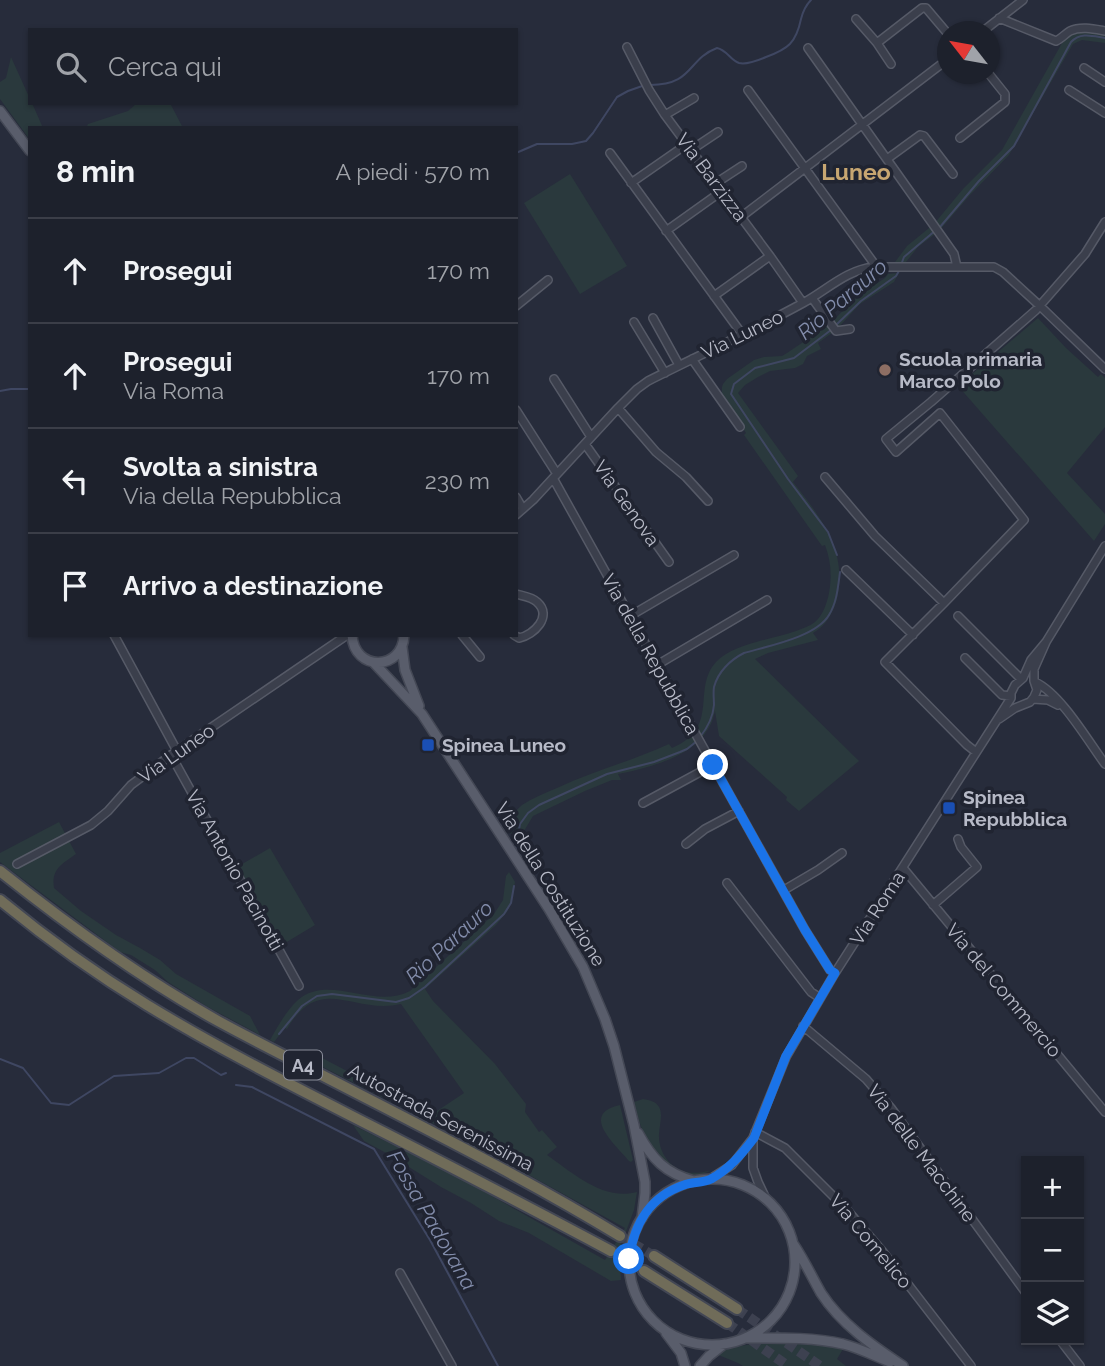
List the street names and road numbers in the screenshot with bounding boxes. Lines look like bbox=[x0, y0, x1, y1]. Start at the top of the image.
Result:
street label: Via Barzizza bbox=[672, 129, 752, 225]
street label: Via Luneo bbox=[698, 305, 786, 363]
street label: Via Genova bbox=[590, 456, 664, 550]
street label: Via della Repubblica bbox=[598, 570, 704, 738]
street label: Via Luneo bbox=[134, 719, 218, 787]
street label: Via Antonio Pacinotti bbox=[182, 786, 288, 954]
street label: Via della Costituzione bbox=[491, 798, 611, 970]
street label: Via Roma bbox=[845, 867, 909, 949]
street label: Via del Commercio bbox=[942, 919, 1066, 1061]
road number: A4 bbox=[284, 1050, 322, 1080]
street label: Autostrada Serenissima bbox=[345, 1059, 537, 1175]
street label: Via delle Macchine bbox=[863, 1080, 981, 1226]
street label: Via Comelico bbox=[825, 1189, 917, 1293]

